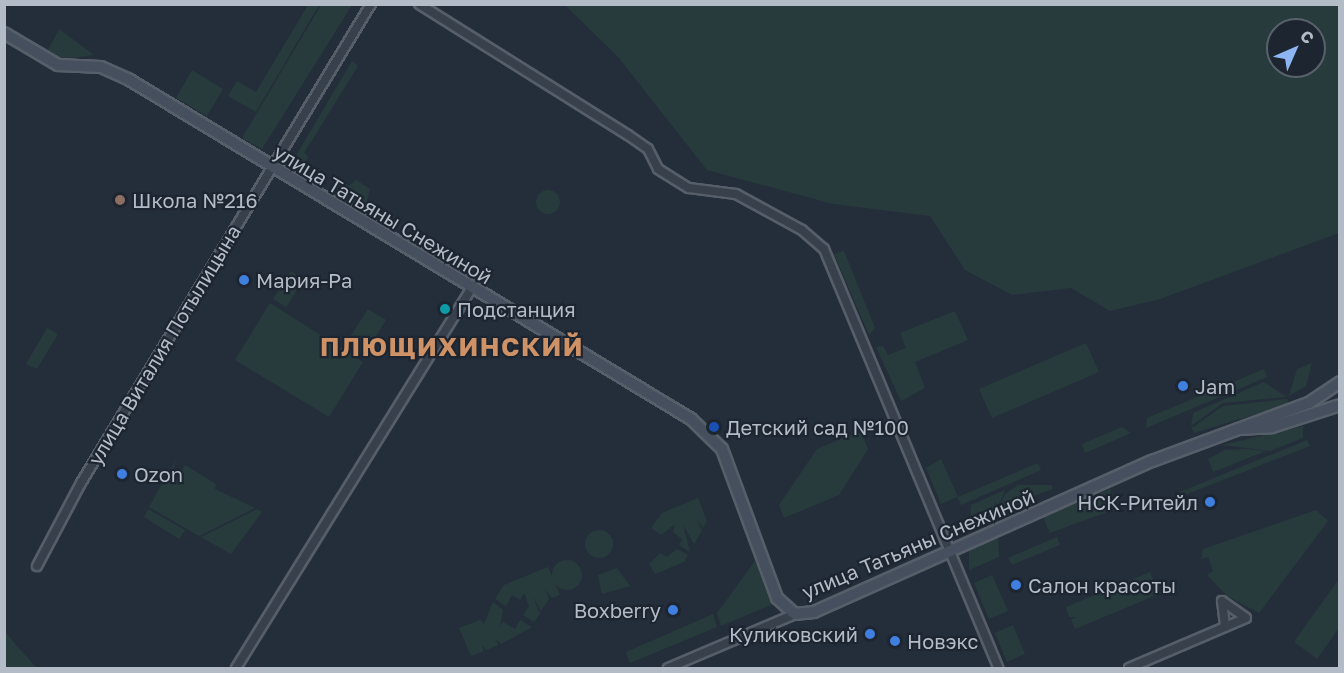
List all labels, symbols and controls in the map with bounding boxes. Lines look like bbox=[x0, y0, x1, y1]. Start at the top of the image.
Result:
north arrow bbox=[1266, 18, 1326, 78]
text: С bbox=[1296, 26, 1318, 48]
street label: улица Татьяны Снежиной bbox=[270, 139, 496, 289]
place label: Школа №216 bbox=[132, 188, 258, 212]
marker: Школа №216 bbox=[113, 193, 127, 207]
street label: улица Виталия Потылицына bbox=[83, 221, 245, 469]
place label: Мария-Ра bbox=[256, 268, 352, 292]
marker: Мария-Ра bbox=[237, 273, 251, 287]
place label: Подстанция bbox=[457, 297, 576, 321]
marker: Подстанция bbox=[438, 302, 452, 316]
district label: ПЛЮЩИХИНСКИЙ bbox=[320, 331, 584, 363]
place label: Jam bbox=[1195, 374, 1235, 398]
marker: Jam bbox=[1176, 379, 1190, 393]
place label: Детский сад №100 bbox=[726, 415, 909, 439]
marker: Детский сад №100 bbox=[707, 420, 721, 434]
place label: Ozon bbox=[134, 462, 183, 486]
marker: Ozon bbox=[115, 467, 129, 481]
street label: улица Татьяны Снежиной bbox=[798, 484, 1038, 604]
place label: НСК-Ритейл bbox=[1077, 490, 1198, 514]
marker: НСК-Ритейл bbox=[1203, 495, 1217, 509]
place label: Салон красоты bbox=[1028, 573, 1176, 597]
marker: Салон красоты bbox=[1009, 578, 1023, 592]
place label: Boxberry bbox=[574, 598, 661, 622]
marker: Boxberry bbox=[666, 603, 680, 617]
place label: Куликовский bbox=[729, 622, 858, 646]
marker: Куликовский bbox=[863, 627, 877, 641]
place label: Новэкс bbox=[907, 629, 978, 653]
marker: Новэкс bbox=[888, 634, 902, 648]

